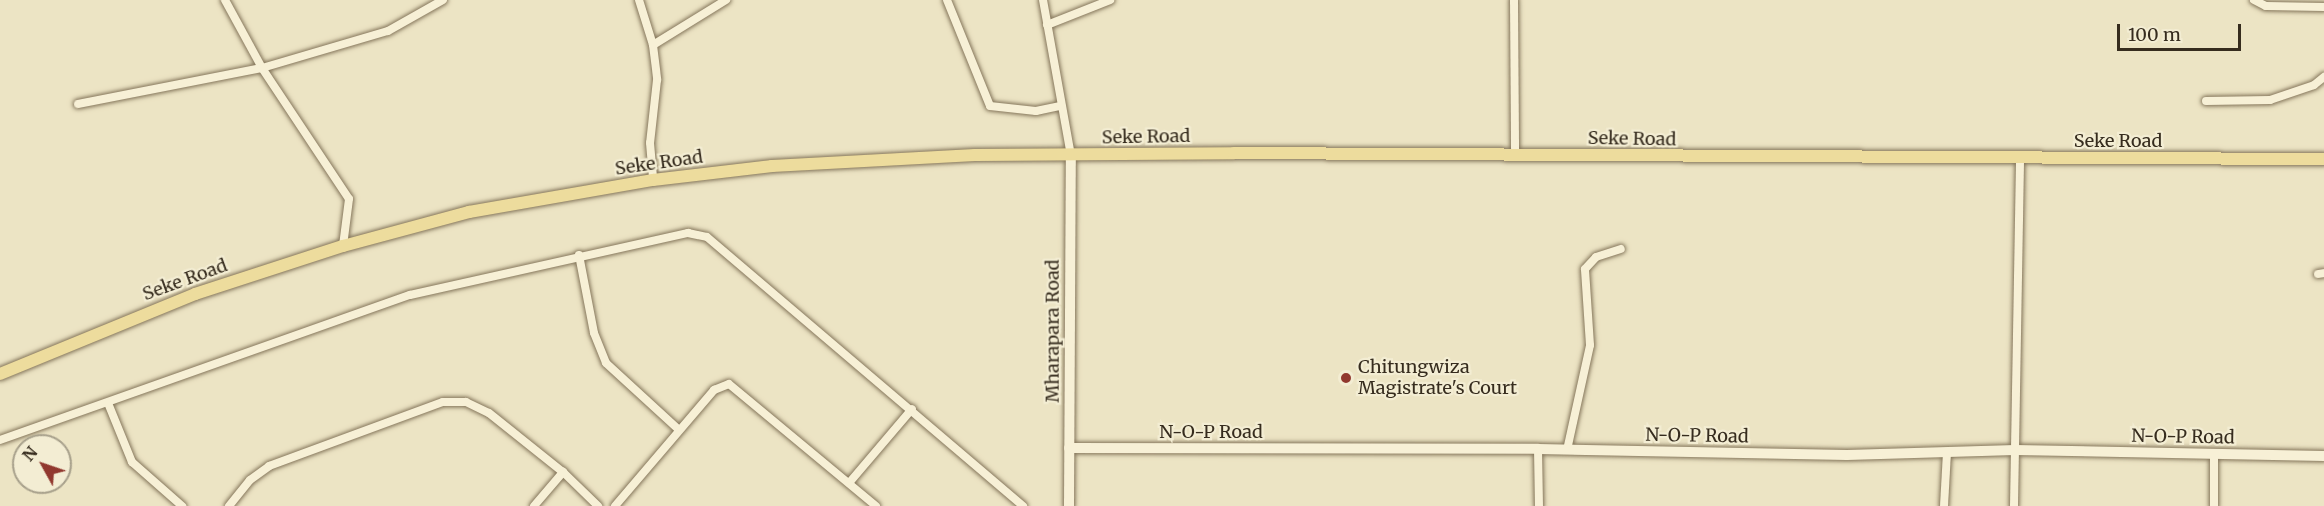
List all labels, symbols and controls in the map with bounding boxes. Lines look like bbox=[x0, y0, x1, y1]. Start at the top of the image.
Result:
scale bar bbox=[2120, 12, 2244, 50]
text: 100 m bbox=[2128, 23, 2181, 46]
street label: Seke Road bbox=[1102, 125, 1190, 149]
street label: Seke Road bbox=[1588, 127, 1676, 151]
street label: Seke Road bbox=[2074, 130, 2162, 152]
street label: Seke Road bbox=[614, 146, 704, 180]
street label: Seke Road bbox=[140, 255, 230, 305]
street label: Mharapara Road bbox=[1042, 259, 1064, 403]
place label: Chitungwiza Magistrate's Court bbox=[1358, 357, 1517, 400]
marker: Chitungwiza Magistrate's Court bbox=[1339, 371, 1353, 385]
street label: N-O-P Road bbox=[1159, 421, 1263, 443]
street label: N-O-P Road bbox=[1645, 424, 1749, 448]
street label: N-O-P Road bbox=[2131, 425, 2235, 449]
north arrow bbox=[12, 434, 72, 494]
text: N bbox=[18, 442, 41, 465]

